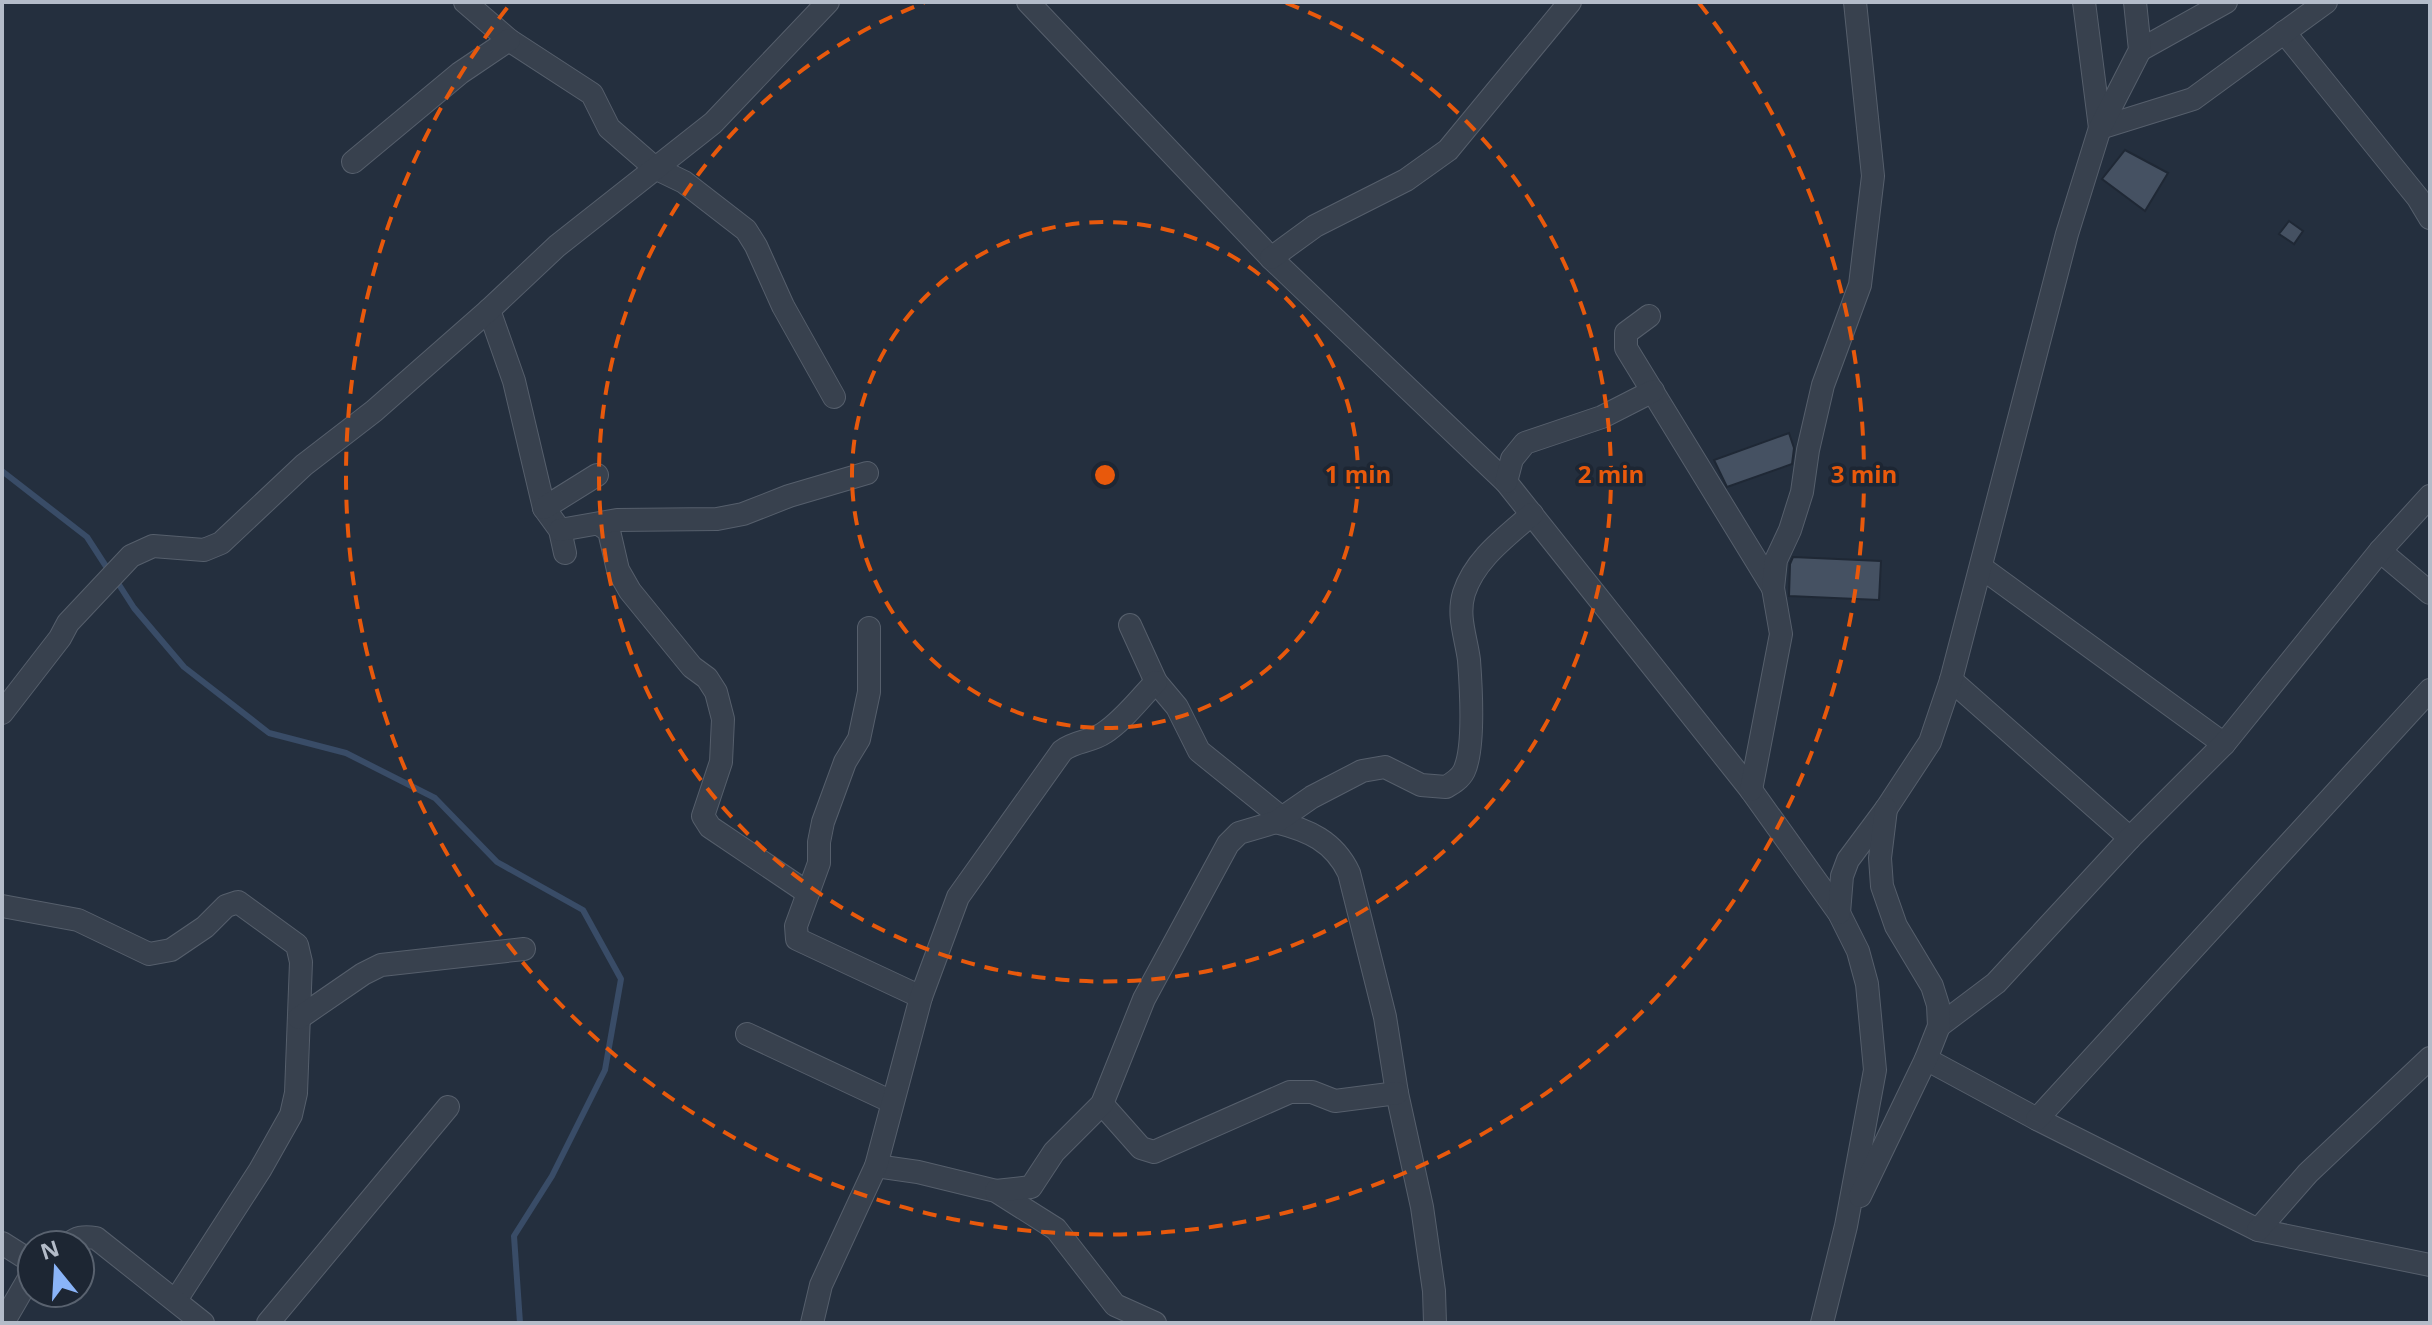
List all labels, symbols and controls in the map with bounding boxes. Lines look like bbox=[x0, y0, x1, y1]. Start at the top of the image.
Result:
text: 1 min bbox=[1325, 457, 1391, 490]
text: 2 min bbox=[1578, 457, 1644, 490]
text: 3 min bbox=[1831, 457, 1897, 490]
centre of rings bbox=[1091, 461, 1119, 489]
north arrow bbox=[16, 1229, 96, 1309]
text: N bbox=[36, 1232, 63, 1266]

